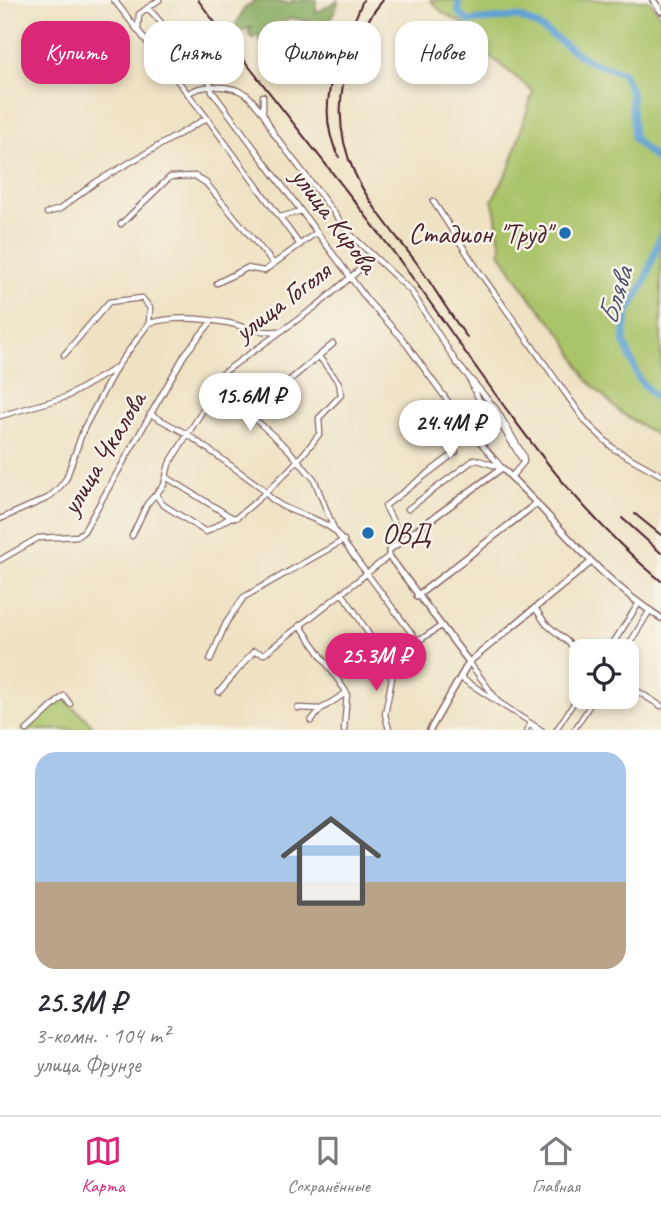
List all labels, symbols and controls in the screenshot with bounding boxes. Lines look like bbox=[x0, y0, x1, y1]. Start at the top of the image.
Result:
chip: Купить bbox=[21, 21, 130, 84]
chip: Снять bbox=[144, 21, 244, 84]
chip: Фильтры bbox=[258, 21, 381, 84]
chip: Новое bbox=[395, 21, 488, 84]
street label: улица Кирова bbox=[283, 159, 388, 282]
place label: Стадион "Труд" bbox=[409, 216, 556, 251]
marker: Стадион "Труд" bbox=[557, 225, 573, 241]
street label: улица Гоголя bbox=[225, 252, 339, 350]
water label: Блява bbox=[588, 260, 642, 329]
pin: 15.6M ₽ bbox=[185, 374, 315, 433]
text: 15.6M ₽ bbox=[215, 381, 285, 410]
street label: улица Чкалова bbox=[52, 383, 155, 523]
pin: 24.4M ₽ bbox=[385, 400, 515, 460]
text: 24.4M ₽ bbox=[415, 408, 485, 437]
place label: ОВД bbox=[382, 516, 432, 551]
marker: ОВД bbox=[360, 525, 376, 541]
pin: 25.3M ₽ bbox=[311, 634, 441, 693]
map controls bbox=[569, 639, 639, 709]
button: locate bbox=[569, 639, 639, 709]
text: 25.3M ₽ bbox=[341, 641, 411, 670]
icon: home bbox=[268, 798, 394, 924]
text: 25.3M ₽ bbox=[35, 983, 126, 1021]
text: 3-комн. · 104 m² bbox=[35, 1021, 169, 1050]
text: улица Фрунзе bbox=[35, 1050, 140, 1079]
tab: Карта bbox=[81, 1132, 125, 1198]
tab: Сохранённые bbox=[287, 1132, 370, 1198]
tab: Главная bbox=[532, 1132, 580, 1198]

